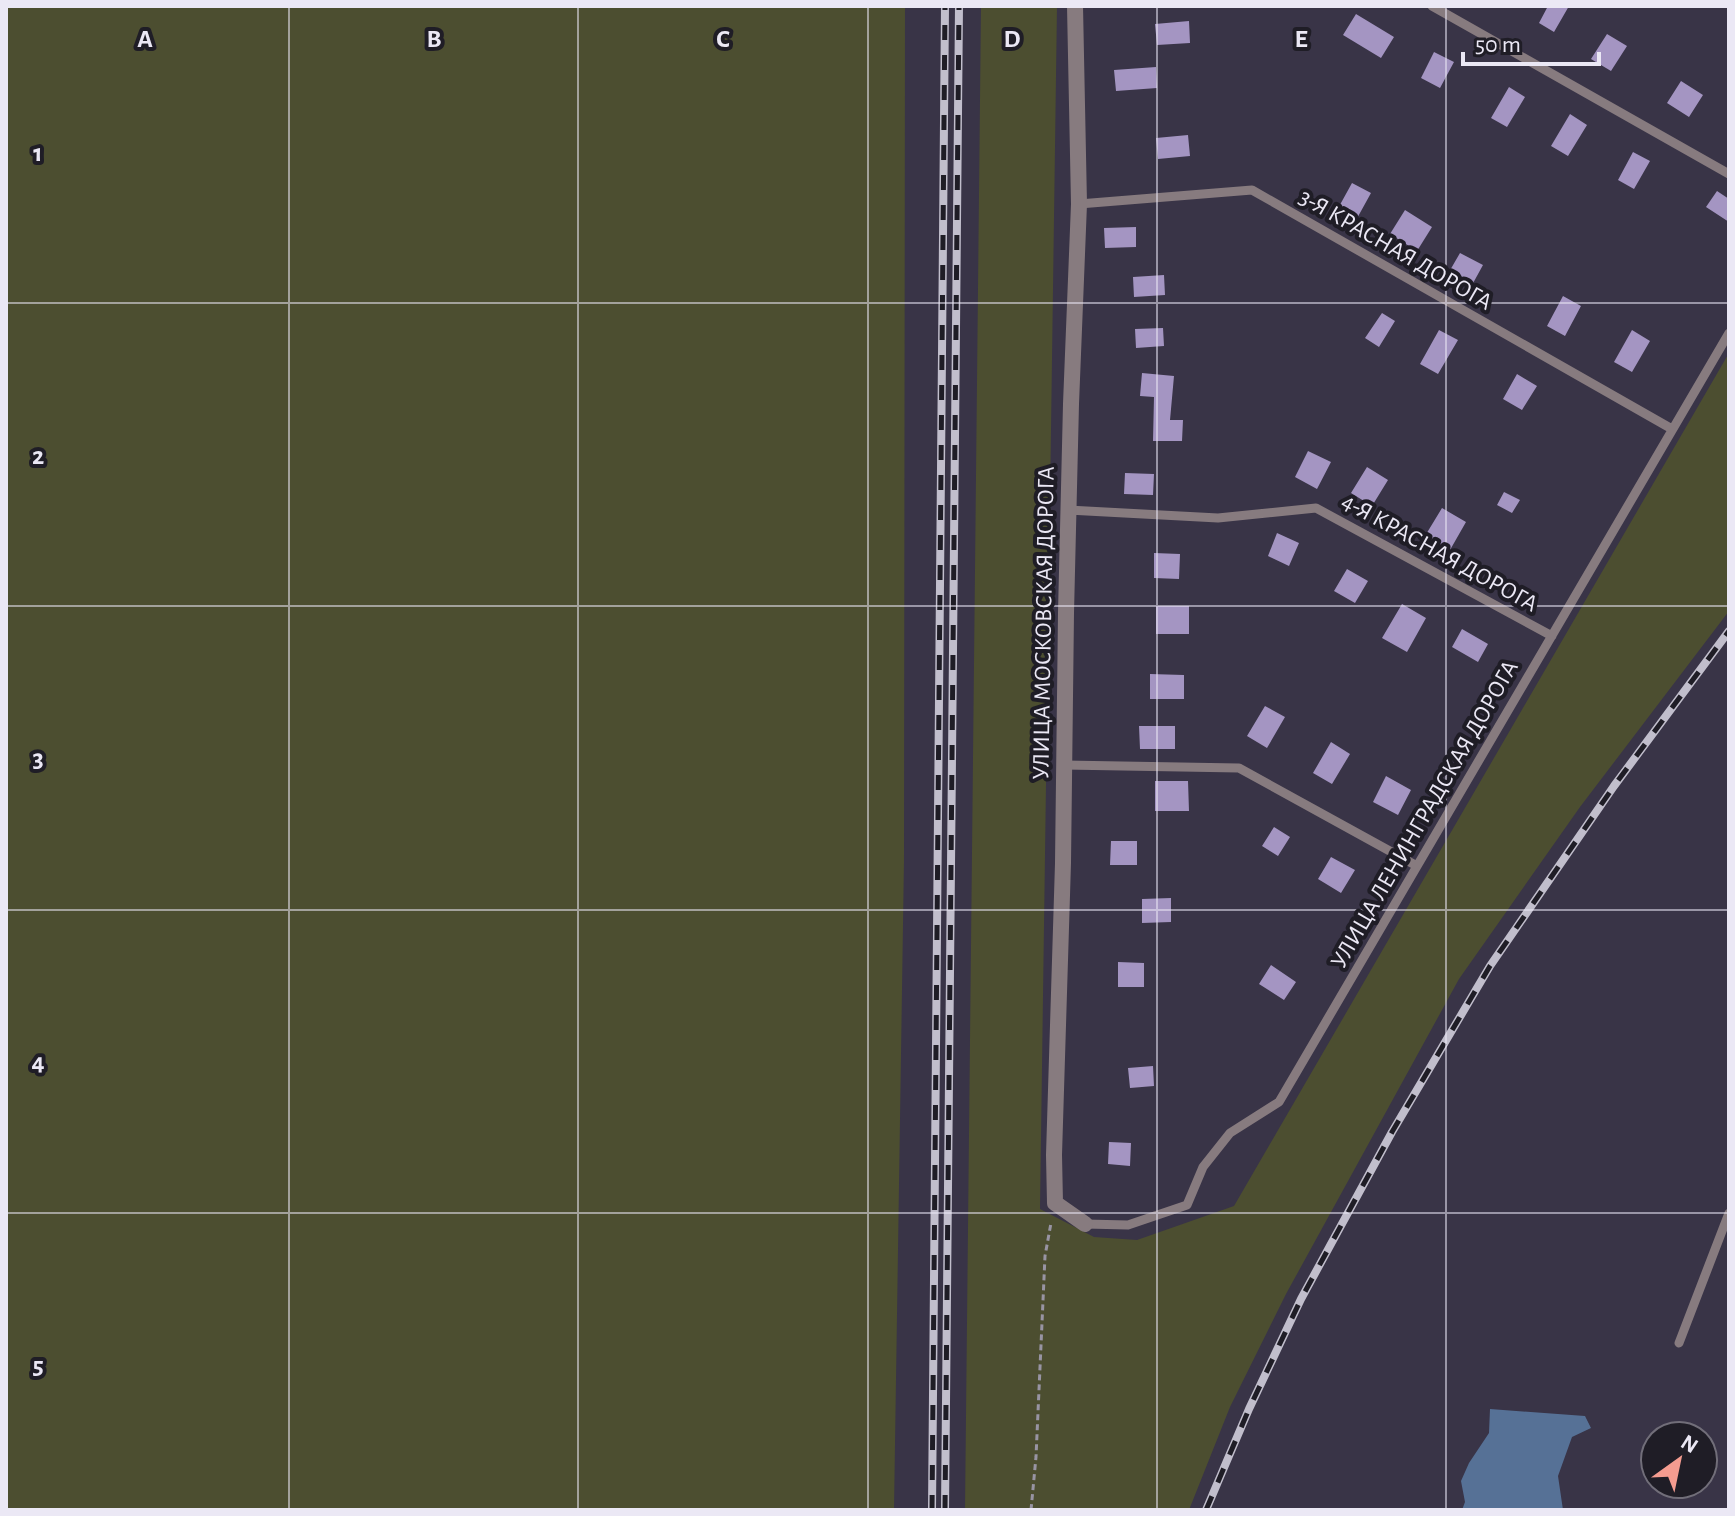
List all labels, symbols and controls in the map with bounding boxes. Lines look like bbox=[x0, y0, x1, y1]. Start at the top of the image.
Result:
scale bar bbox=[1463, 16, 1599, 66]
text: A bbox=[137, 26, 153, 52]
text: B bbox=[426, 26, 442, 52]
text: C bbox=[716, 26, 730, 52]
text: D bbox=[1003, 26, 1021, 52]
text: E bbox=[1294, 26, 1308, 52]
text: 50 m bbox=[1475, 33, 1521, 57]
text: 1 bbox=[33, 140, 43, 166]
street label: 3-Я КРАСНАЯ ДОРОГА bbox=[1295, 185, 1496, 315]
text: 2 bbox=[32, 443, 44, 469]
street label: УЛИЦА МОСКОВСКАЯ ДОРОГА bbox=[1029, 466, 1059, 780]
street label: 4-Я КРАСНАЯ ДОРОГА bbox=[1338, 489, 1542, 617]
street label: УЛИЦА ЛЕНИНГРАДСКАЯ ДОРОГА bbox=[1327, 657, 1523, 972]
text: 3 bbox=[32, 746, 44, 772]
text: 4 bbox=[31, 1049, 45, 1075]
text: 5 bbox=[32, 1353, 44, 1379]
north arrow bbox=[1639, 1420, 1719, 1500]
text: N bbox=[1677, 1431, 1702, 1457]

